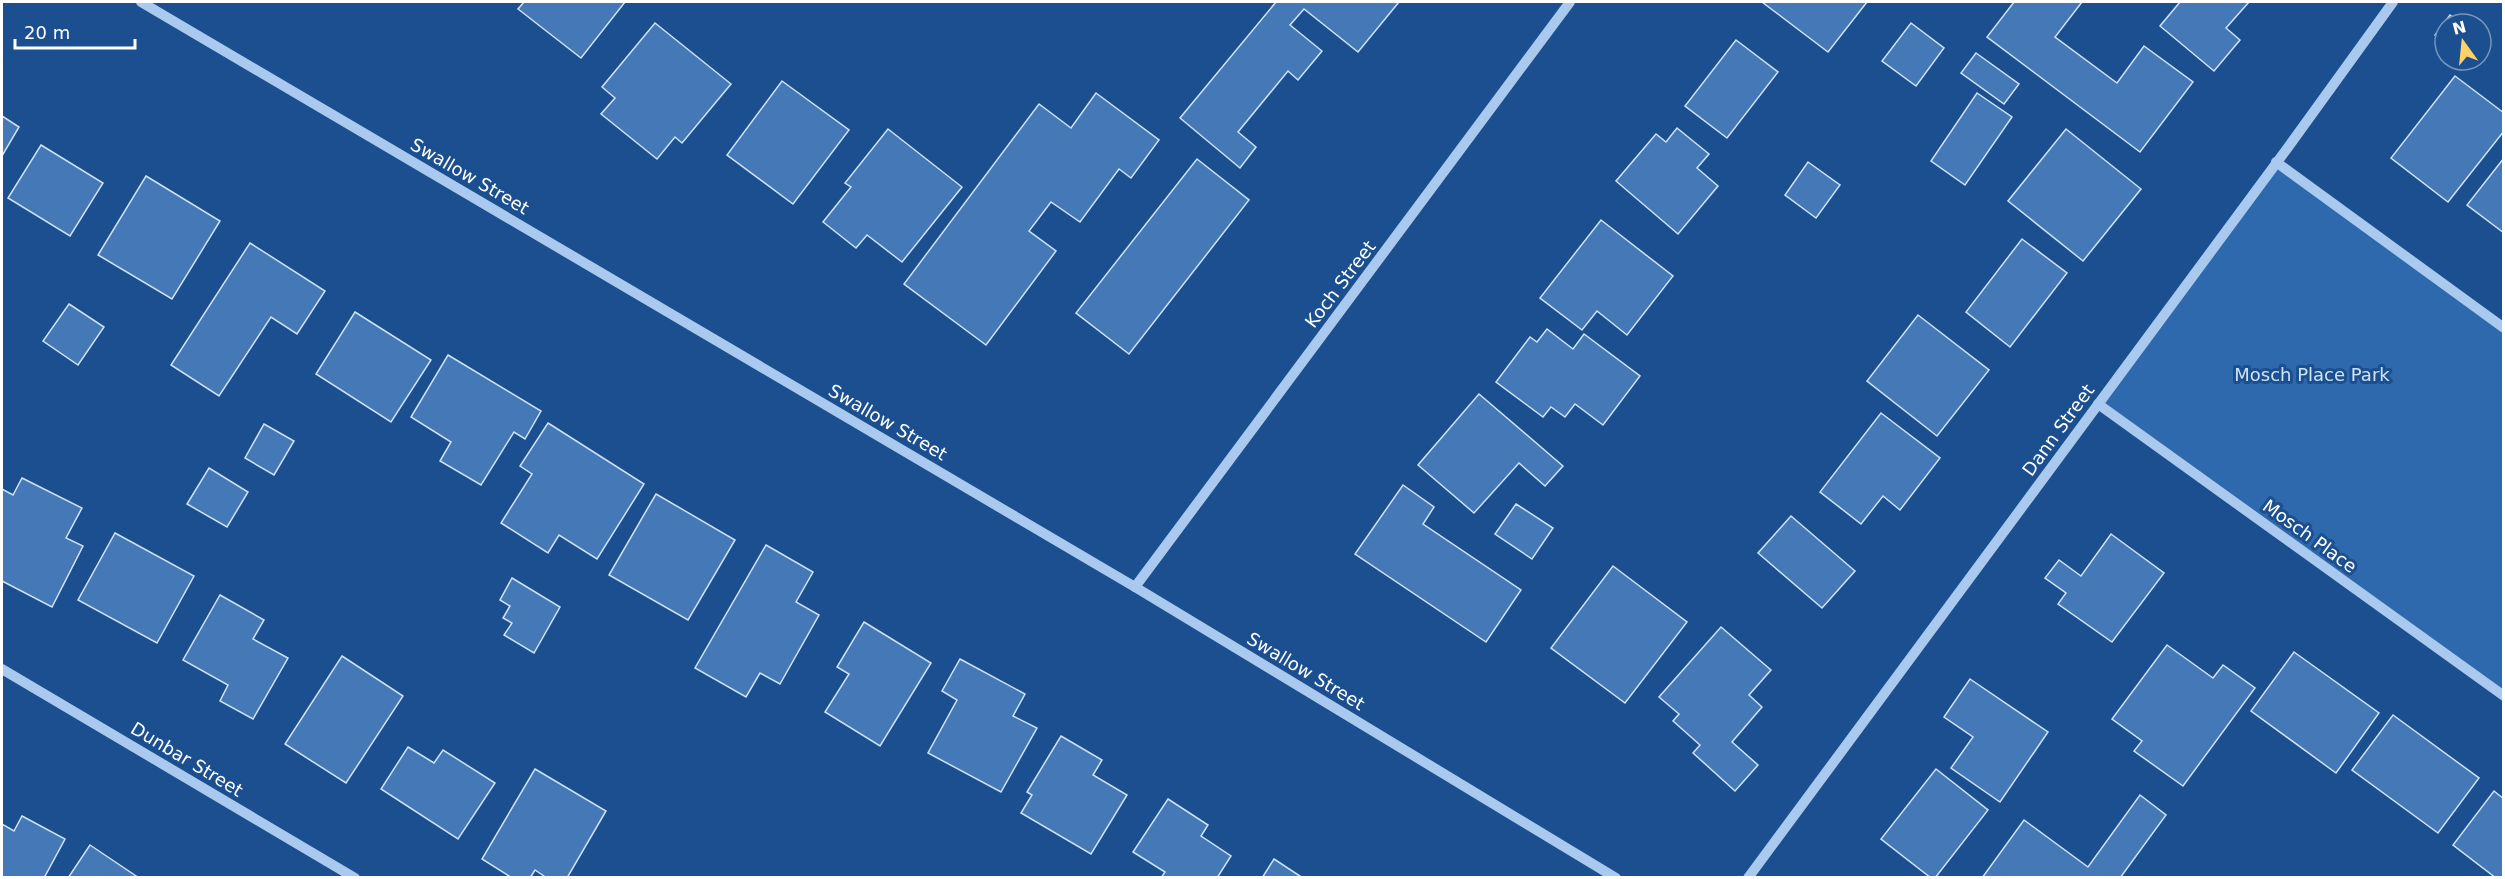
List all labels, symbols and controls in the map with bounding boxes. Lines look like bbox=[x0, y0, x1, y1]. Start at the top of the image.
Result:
scale bar bbox=[15, 12, 135, 50]
north arrow bbox=[2433, 12, 2493, 72]
text: N bbox=[2450, 17, 2468, 39]
text: 20 m bbox=[24, 22, 70, 43]
street label: Swallow Street bbox=[407, 134, 533, 218]
street label: Koch Street bbox=[1300, 236, 1380, 332]
park label: Mosch Place Park bbox=[2234, 364, 2390, 385]
street label: Swallow Street bbox=[825, 380, 951, 464]
street label: Dann Street bbox=[2018, 380, 2098, 480]
street label: Mosch Place bbox=[2259, 495, 2361, 577]
street label: Swallow Street bbox=[1243, 628, 1369, 714]
street label: Dunbar Street bbox=[127, 717, 247, 801]

